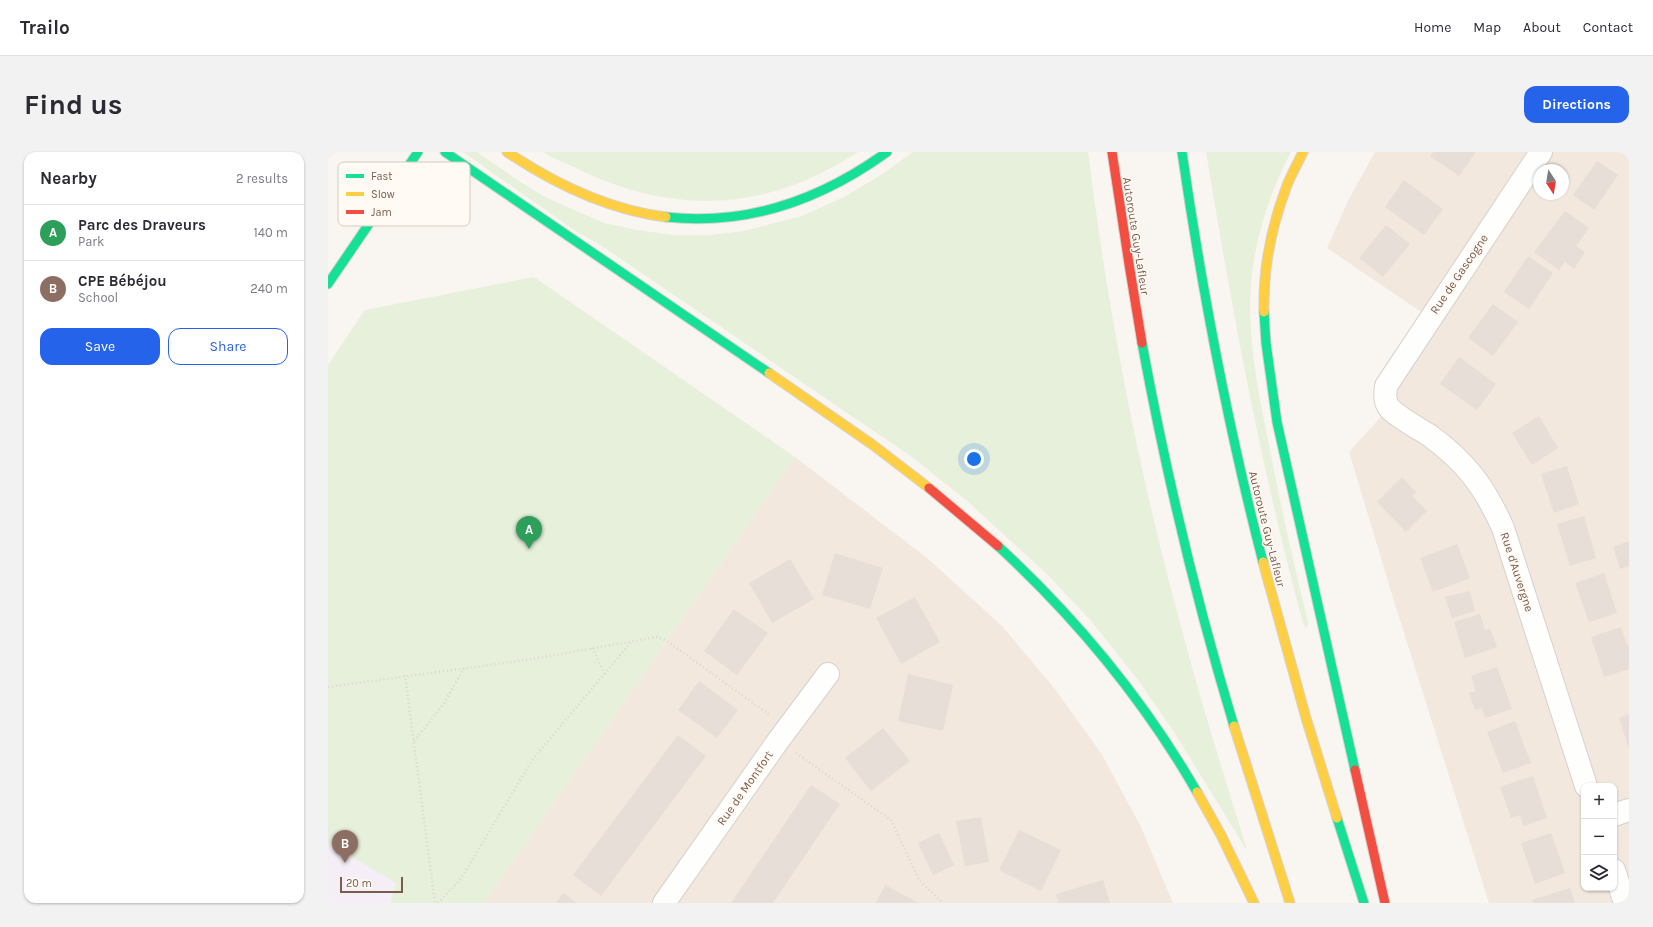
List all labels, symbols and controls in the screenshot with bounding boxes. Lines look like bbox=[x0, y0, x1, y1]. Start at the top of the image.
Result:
text: Trailo bbox=[20, 17, 70, 39]
text: Home bbox=[1414, 19, 1451, 36]
text: Map bbox=[1473, 19, 1501, 36]
text: About bbox=[1523, 19, 1561, 36]
text: Contact bbox=[1583, 19, 1633, 36]
button: Directions bbox=[1524, 86, 1629, 123]
text: Find us bbox=[24, 88, 123, 121]
legend bbox=[338, 162, 470, 226]
north arrow bbox=[1533, 164, 1569, 200]
text: Nearby bbox=[40, 168, 97, 188]
text: Fast bbox=[371, 170, 392, 183]
text: 2 results bbox=[236, 171, 288, 186]
street label: Autoroute Guy-Lafleur bbox=[1120, 176, 1152, 297]
text: Slow bbox=[371, 188, 395, 201]
text: Jam bbox=[371, 206, 392, 219]
text: Parc des Draveurs bbox=[78, 216, 206, 234]
text: A bbox=[49, 225, 57, 240]
text: 140 m bbox=[253, 225, 288, 240]
street label: Rue de Gascogne bbox=[1427, 231, 1491, 317]
text: Park bbox=[78, 234, 104, 249]
text: CPE Bébéjou bbox=[78, 272, 167, 290]
text: B bbox=[49, 281, 57, 296]
text: 240 m bbox=[250, 281, 288, 296]
text: School bbox=[78, 290, 118, 305]
button: Save bbox=[40, 328, 160, 365]
button: Share bbox=[168, 328, 288, 365]
your location bbox=[964, 449, 984, 469]
street label: Autoroute Guy-Lafleur bbox=[1246, 470, 1288, 589]
pin: A bbox=[516, 516, 542, 549]
street label: Rue d'Auvergne bbox=[1498, 530, 1536, 614]
street label: Rue de Montfort bbox=[714, 748, 776, 828]
map controls bbox=[1581, 783, 1617, 891]
button: + bbox=[1581, 783, 1617, 819]
button: − bbox=[1581, 819, 1617, 855]
pin: B bbox=[332, 830, 358, 863]
button: layers bbox=[1581, 855, 1617, 891]
scale bar bbox=[340, 875, 403, 894]
text: 20 m bbox=[346, 877, 372, 890]

